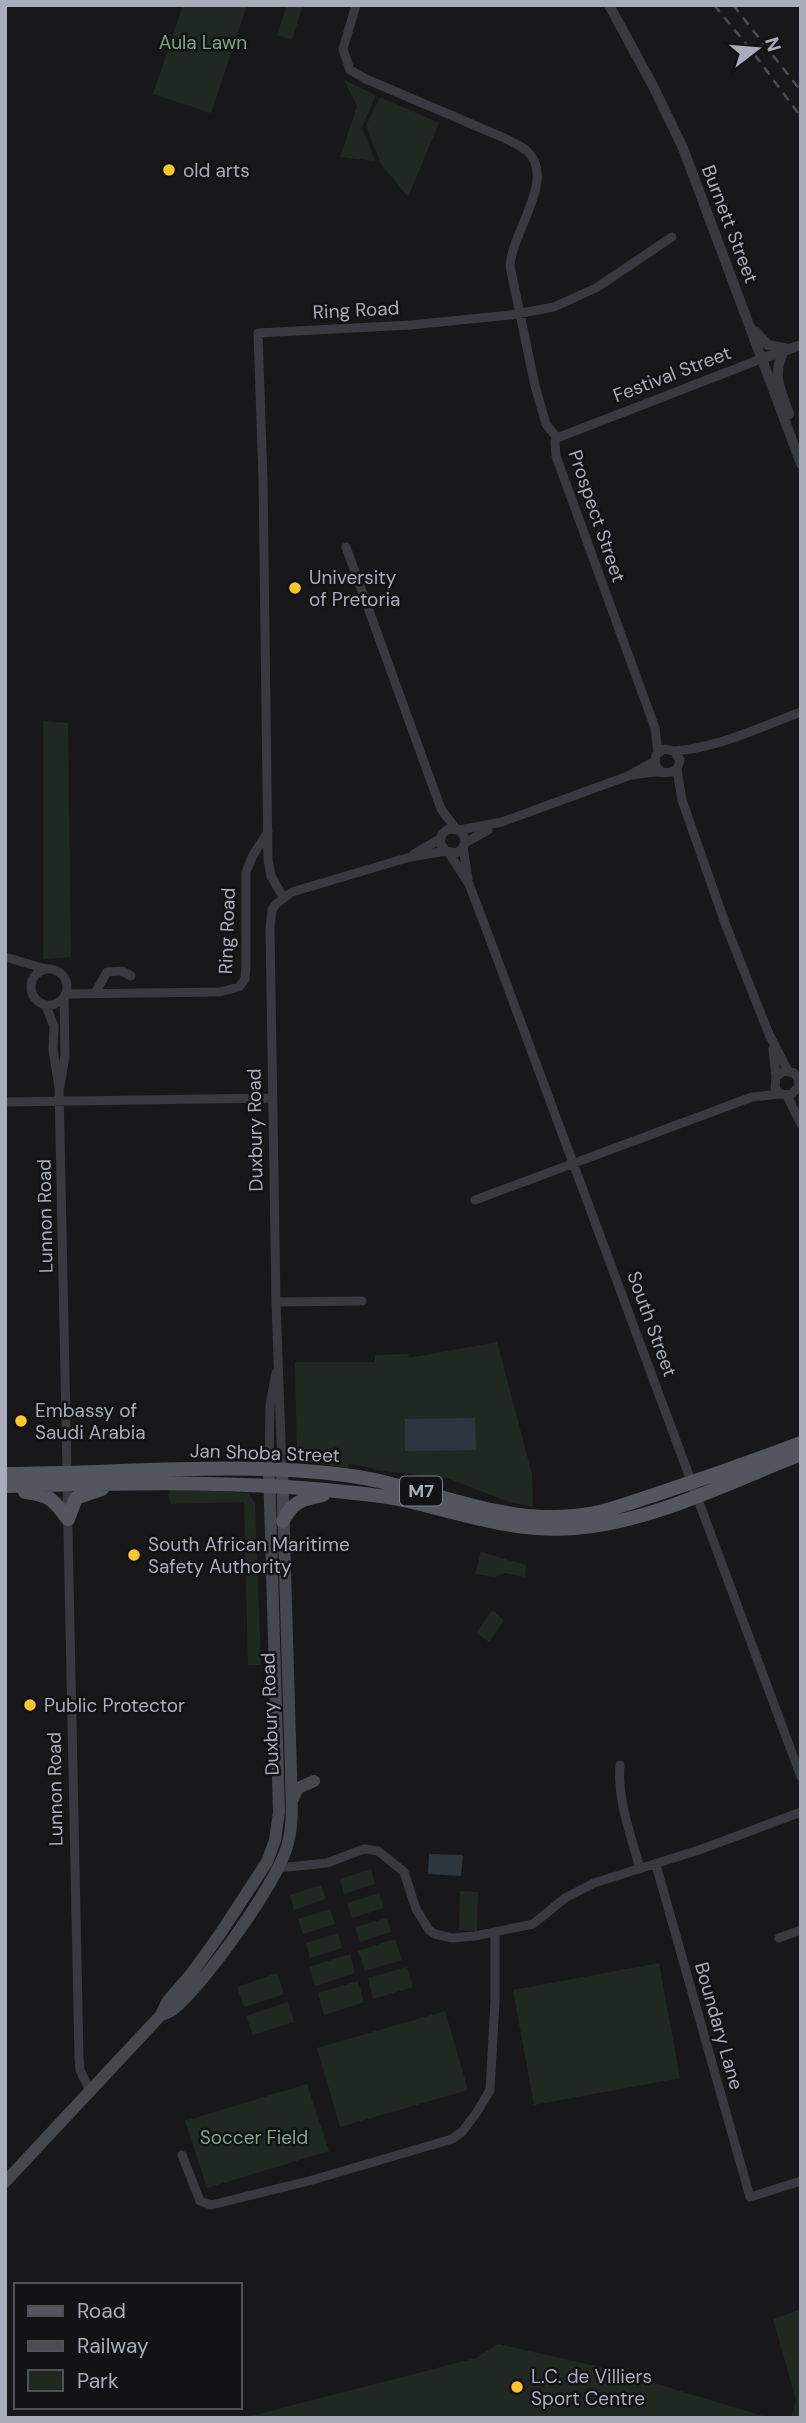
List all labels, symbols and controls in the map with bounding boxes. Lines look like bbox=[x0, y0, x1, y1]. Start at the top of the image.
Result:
north arrow bbox=[722, 14, 792, 84]
park label: Aula Lawn bbox=[159, 30, 247, 55]
text: N bbox=[759, 34, 787, 55]
place label: old arts bbox=[183, 158, 250, 183]
street label: Burnett Street bbox=[696, 161, 764, 287]
marker: old arts bbox=[161, 162, 177, 178]
street label: Ring Road bbox=[312, 295, 400, 325]
street label: Festival Street bbox=[609, 340, 735, 408]
street label: Prospect Street bbox=[563, 447, 631, 585]
place label: University of Pretoria bbox=[309, 565, 400, 612]
marker: University of Pretoria bbox=[287, 580, 303, 596]
street label: Ring Road bbox=[213, 887, 241, 975]
street label: Duxbury Road bbox=[241, 1068, 269, 1192]
street label: Lunnon Road bbox=[32, 1159, 58, 1273]
street label: South Street bbox=[621, 1268, 683, 1380]
place label: Embassy of Saudi Arabia bbox=[35, 1398, 146, 1445]
marker: Embassy of Saudi Arabia bbox=[13, 1413, 29, 1429]
street label: Jan Shoba Street bbox=[190, 1438, 340, 1468]
road number: M7 bbox=[400, 1476, 442, 1506]
place label: South African Maritime Safety Authority bbox=[148, 1532, 350, 1579]
marker: South African Maritime Safety Authority bbox=[126, 1547, 142, 1563]
street label: Duxbury Road bbox=[255, 1652, 285, 1776]
place label: Public Protector bbox=[44, 1693, 185, 1718]
marker: Public Protector bbox=[22, 1697, 38, 1713]
street label: Lunnon Road bbox=[42, 1732, 68, 1846]
street label: Boundary Lane bbox=[689, 1959, 749, 2093]
park label: Soccer Field bbox=[200, 2125, 308, 2150]
legend bbox=[14, 2283, 242, 2409]
text: Road bbox=[77, 2297, 126, 2325]
text: Railway bbox=[77, 2332, 149, 2360]
place label: L.C. de Villiers Sport Centre bbox=[531, 2364, 652, 2411]
text: Park bbox=[77, 2367, 119, 2395]
marker: L.C. de Villiers Sport Centre bbox=[509, 2379, 525, 2395]

